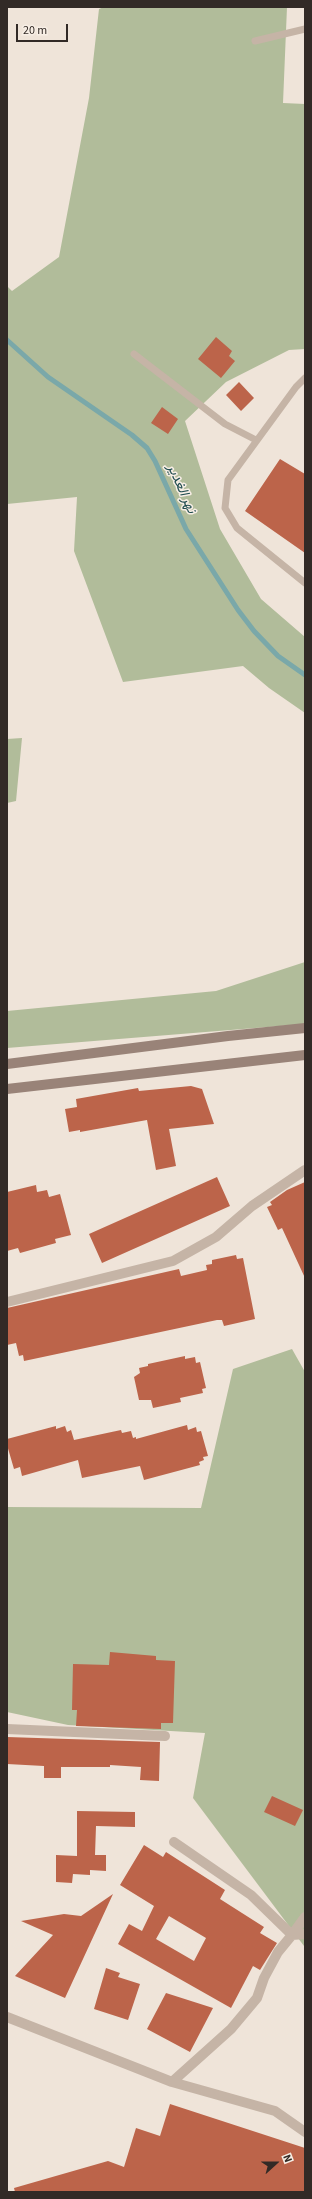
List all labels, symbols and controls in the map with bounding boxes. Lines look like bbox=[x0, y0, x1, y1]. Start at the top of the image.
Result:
scale bar bbox=[18, 16, 70, 42]
text: 20 m bbox=[23, 22, 47, 39]
water label: نهر الغدير bbox=[163, 462, 199, 516]
north arrow bbox=[256, 2143, 296, 2183]
text: N bbox=[279, 2152, 296, 2165]

